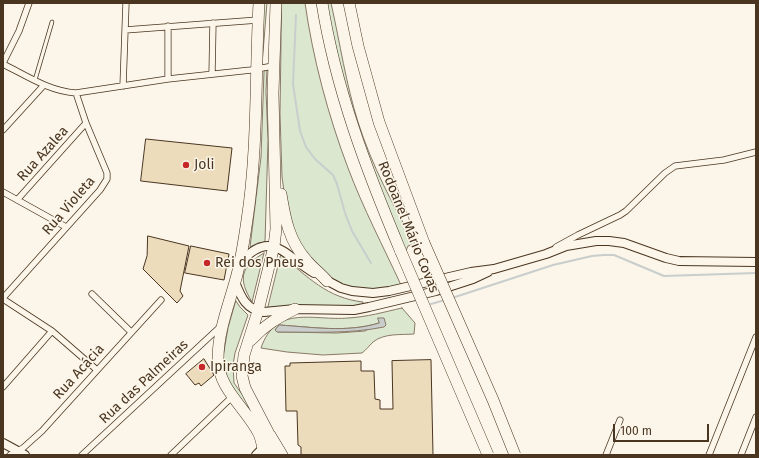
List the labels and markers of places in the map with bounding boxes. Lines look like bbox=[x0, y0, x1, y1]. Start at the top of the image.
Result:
place label: Joli bbox=[194, 157, 214, 173]
marker: Joli bbox=[181, 160, 191, 170]
place label: Rei dos Pneus bbox=[215, 255, 304, 271]
marker: Rei dos Pneus bbox=[202, 258, 212, 268]
place label: Ipiranga bbox=[210, 359, 262, 375]
marker: Ipiranga bbox=[197, 362, 207, 372]

